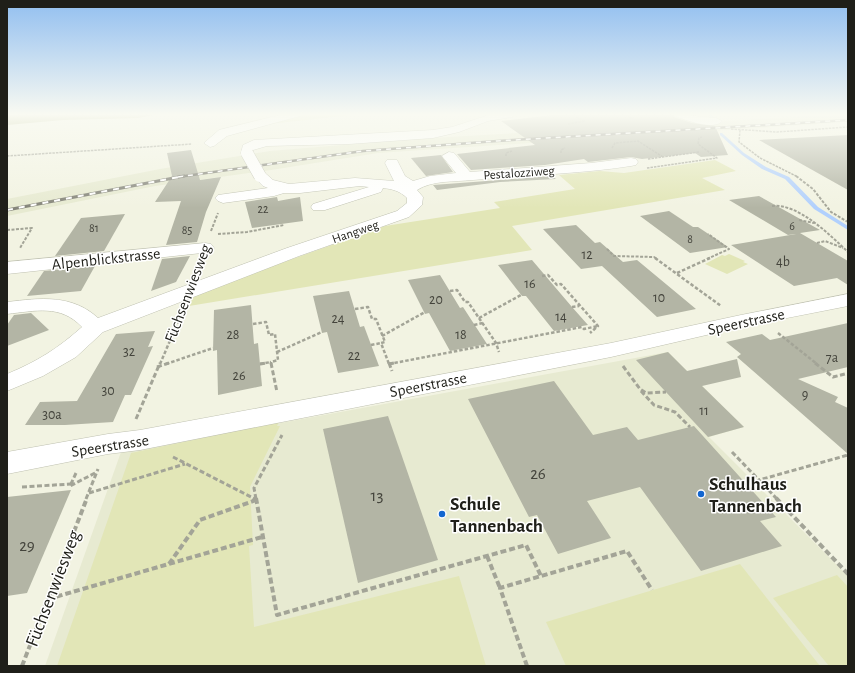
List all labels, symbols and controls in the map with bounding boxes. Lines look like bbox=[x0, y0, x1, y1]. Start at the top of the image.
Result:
street label: Pestalozziweg bbox=[483, 164, 556, 182]
house number: 22 bbox=[258, 203, 269, 215]
street label: Hangweg bbox=[331, 218, 381, 246]
house number: 6 bbox=[789, 220, 795, 232]
house number: 81 bbox=[89, 222, 99, 234]
house number: 85 bbox=[182, 224, 192, 236]
house number: 8 bbox=[687, 233, 693, 245]
street label: Füchsenwiesweg bbox=[162, 242, 214, 345]
street label: Alpenblickstrasse bbox=[51, 245, 161, 273]
house number: 12 bbox=[581, 248, 593, 262]
house number: 4b bbox=[776, 255, 790, 269]
house number: 16 bbox=[524, 277, 536, 291]
house number: 10 bbox=[653, 291, 665, 305]
house number: 20 bbox=[429, 293, 443, 307]
street label: Speerstrasse bbox=[706, 306, 786, 338]
house number: 14 bbox=[555, 310, 567, 324]
house number: 24 bbox=[331, 312, 345, 326]
house number: 28 bbox=[226, 328, 240, 342]
house number: 18 bbox=[455, 328, 467, 342]
house number: 32 bbox=[123, 345, 135, 359]
house number: 22 bbox=[348, 349, 360, 363]
house number: 7a bbox=[826, 351, 839, 365]
house number: 26 bbox=[233, 369, 245, 383]
street label: Speerstrasse bbox=[388, 370, 468, 400]
house number: 30 bbox=[101, 384, 115, 398]
house number: 9 bbox=[802, 388, 808, 402]
house number: 11 bbox=[699, 404, 709, 418]
house number: 30a bbox=[42, 408, 62, 422]
street label: Speerstrasse bbox=[70, 432, 150, 460]
house number: 26 bbox=[530, 465, 546, 482]
place label: Schulhaus Tannenbach bbox=[709, 475, 802, 516]
house number: 13 bbox=[371, 487, 383, 504]
marker: Schulhaus Tannenbach bbox=[696, 489, 706, 499]
place label: Schule Tannenbach bbox=[450, 495, 543, 536]
marker: Schule Tannenbach bbox=[437, 509, 447, 519]
street label: Füchsenwiesweg bbox=[22, 527, 85, 649]
house number: 29 bbox=[19, 537, 35, 554]

